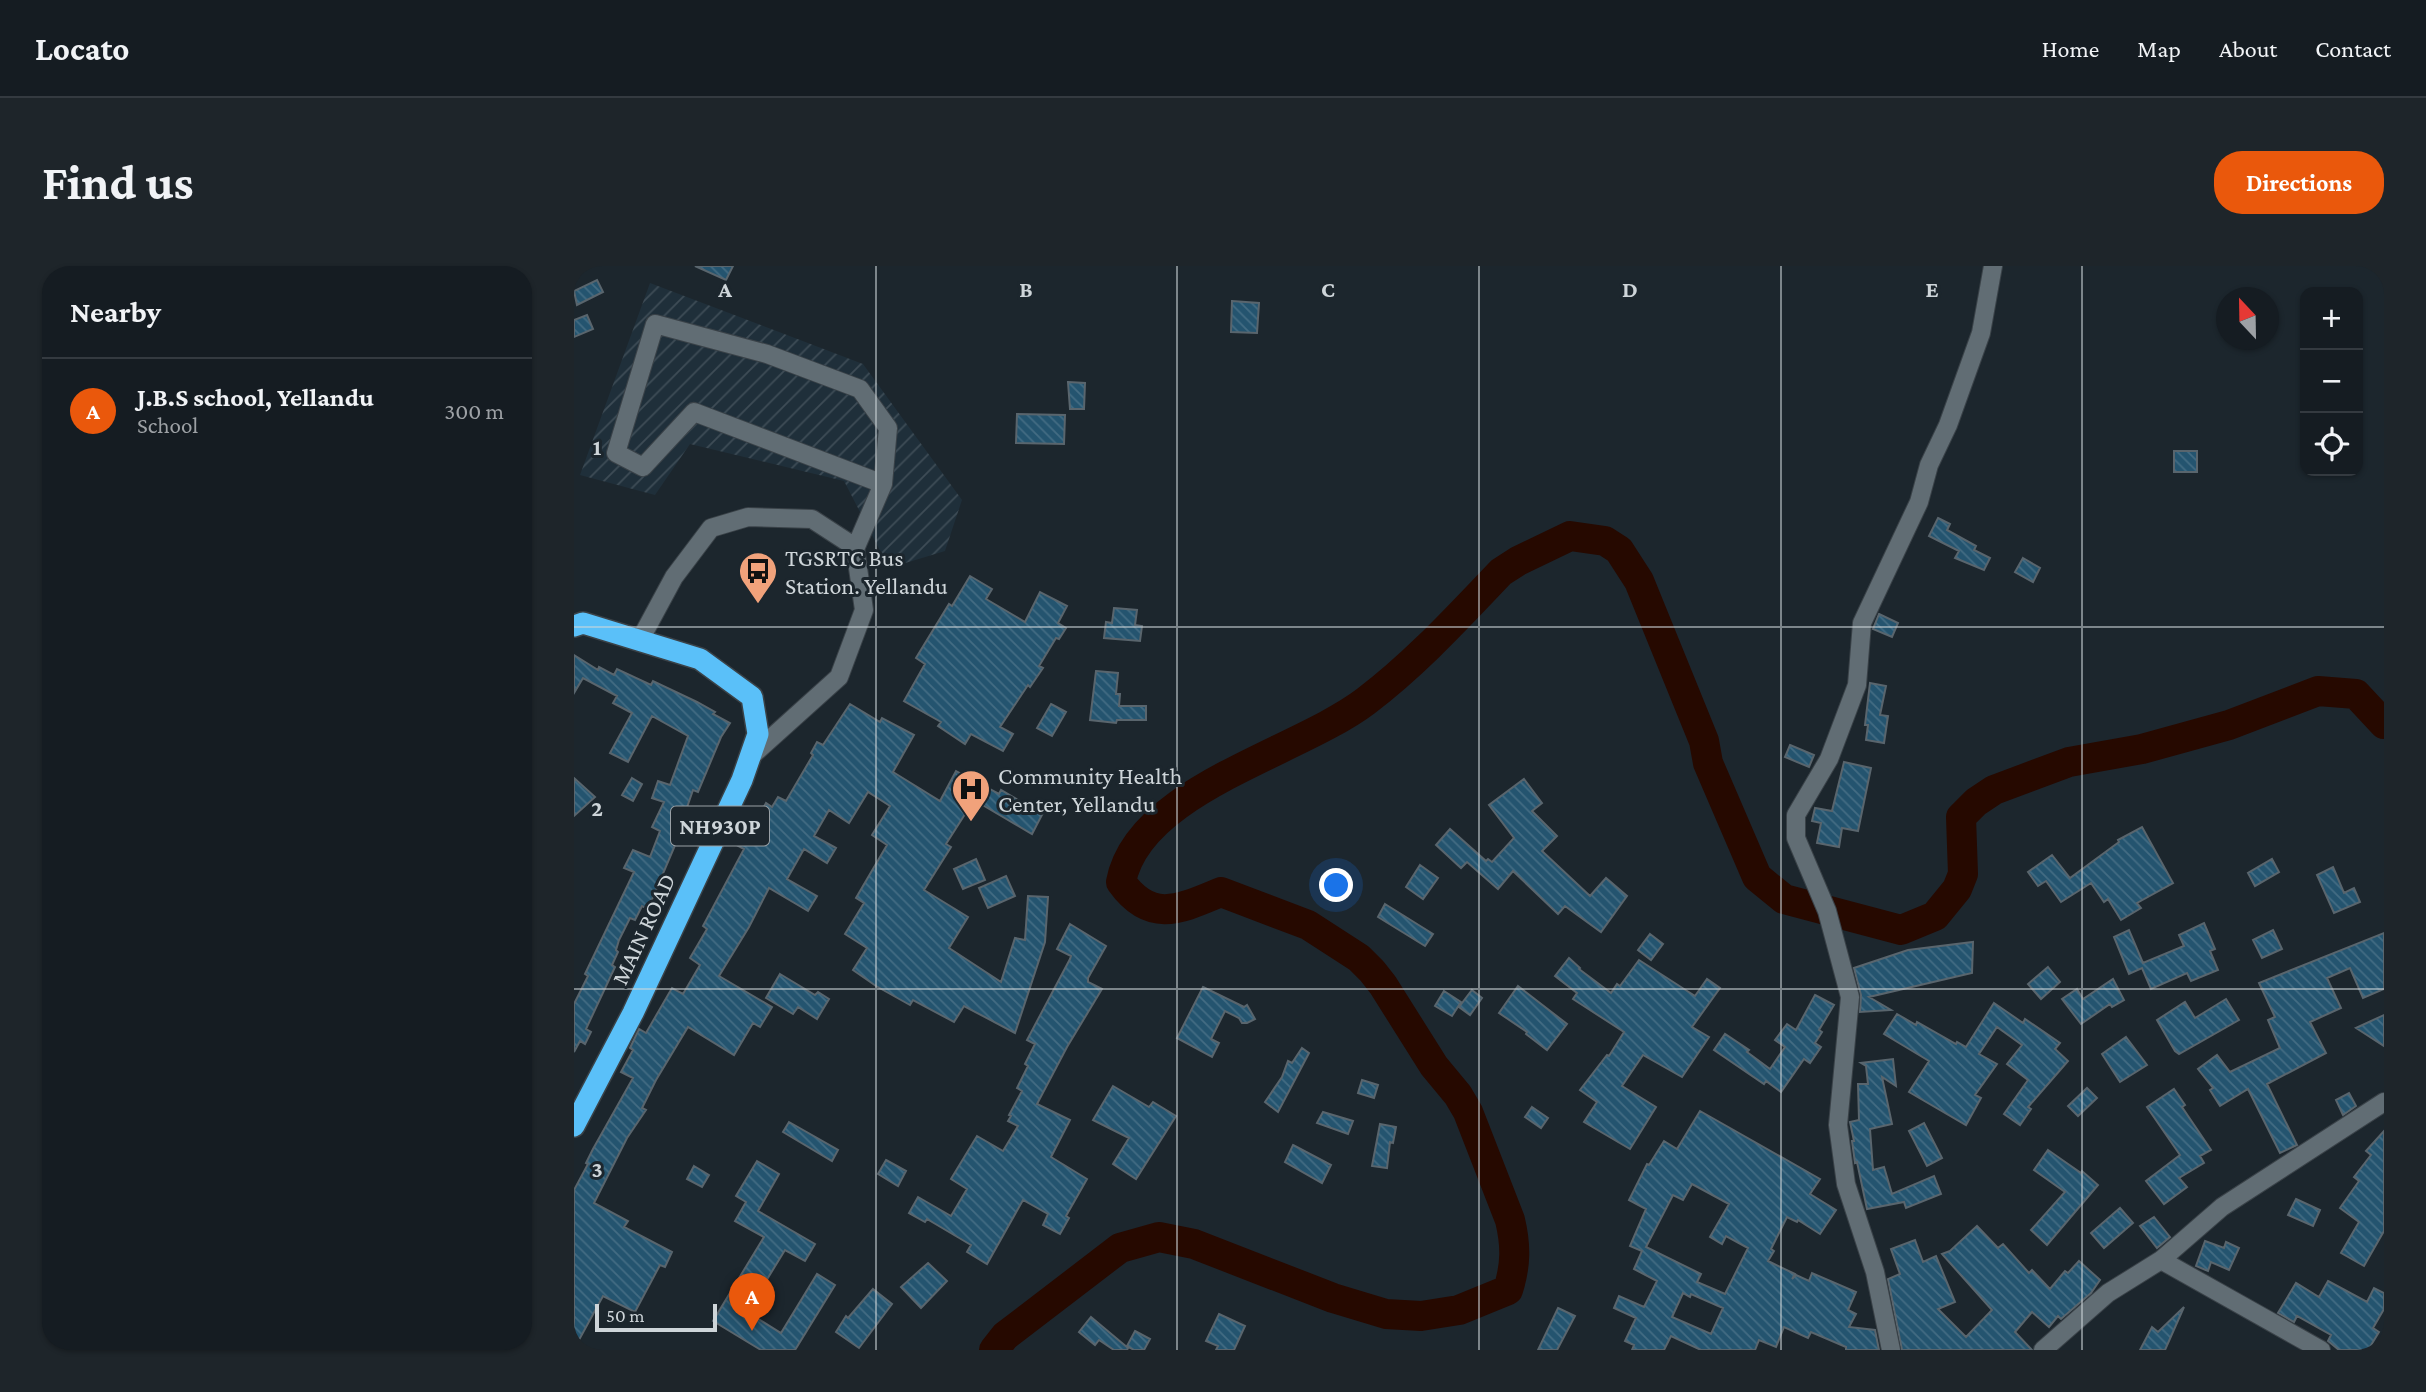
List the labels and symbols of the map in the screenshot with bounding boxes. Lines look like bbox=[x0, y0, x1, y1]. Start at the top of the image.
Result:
text: A bbox=[717, 276, 732, 302]
text: B bbox=[1019, 276, 1033, 302]
text: C bbox=[1321, 276, 1335, 302]
text: D bbox=[1622, 276, 1638, 302]
text: E bbox=[1925, 276, 1939, 302]
north arrow bbox=[2216, 287, 2279, 350]
text: 1 bbox=[593, 434, 602, 460]
place label: TGSRTC Bus Station. Yellandu bbox=[785, 544, 948, 599]
bus stop icon: TGSRTC Bus Station. Yellandu bbox=[737, 550, 779, 605]
place label: Community Health Center, Yellandu bbox=[998, 762, 1182, 817]
hospital icon: Community Health Center, Yellandu bbox=[950, 768, 992, 823]
text: 2 bbox=[591, 795, 603, 821]
road number: NH930P bbox=[671, 806, 769, 846]
your location bbox=[1319, 868, 1353, 902]
street label: MAIN ROAD bbox=[605, 869, 681, 989]
text: 3 bbox=[591, 1156, 603, 1182]
pin: A bbox=[729, 1273, 775, 1331]
scale bar bbox=[595, 1301, 718, 1333]

